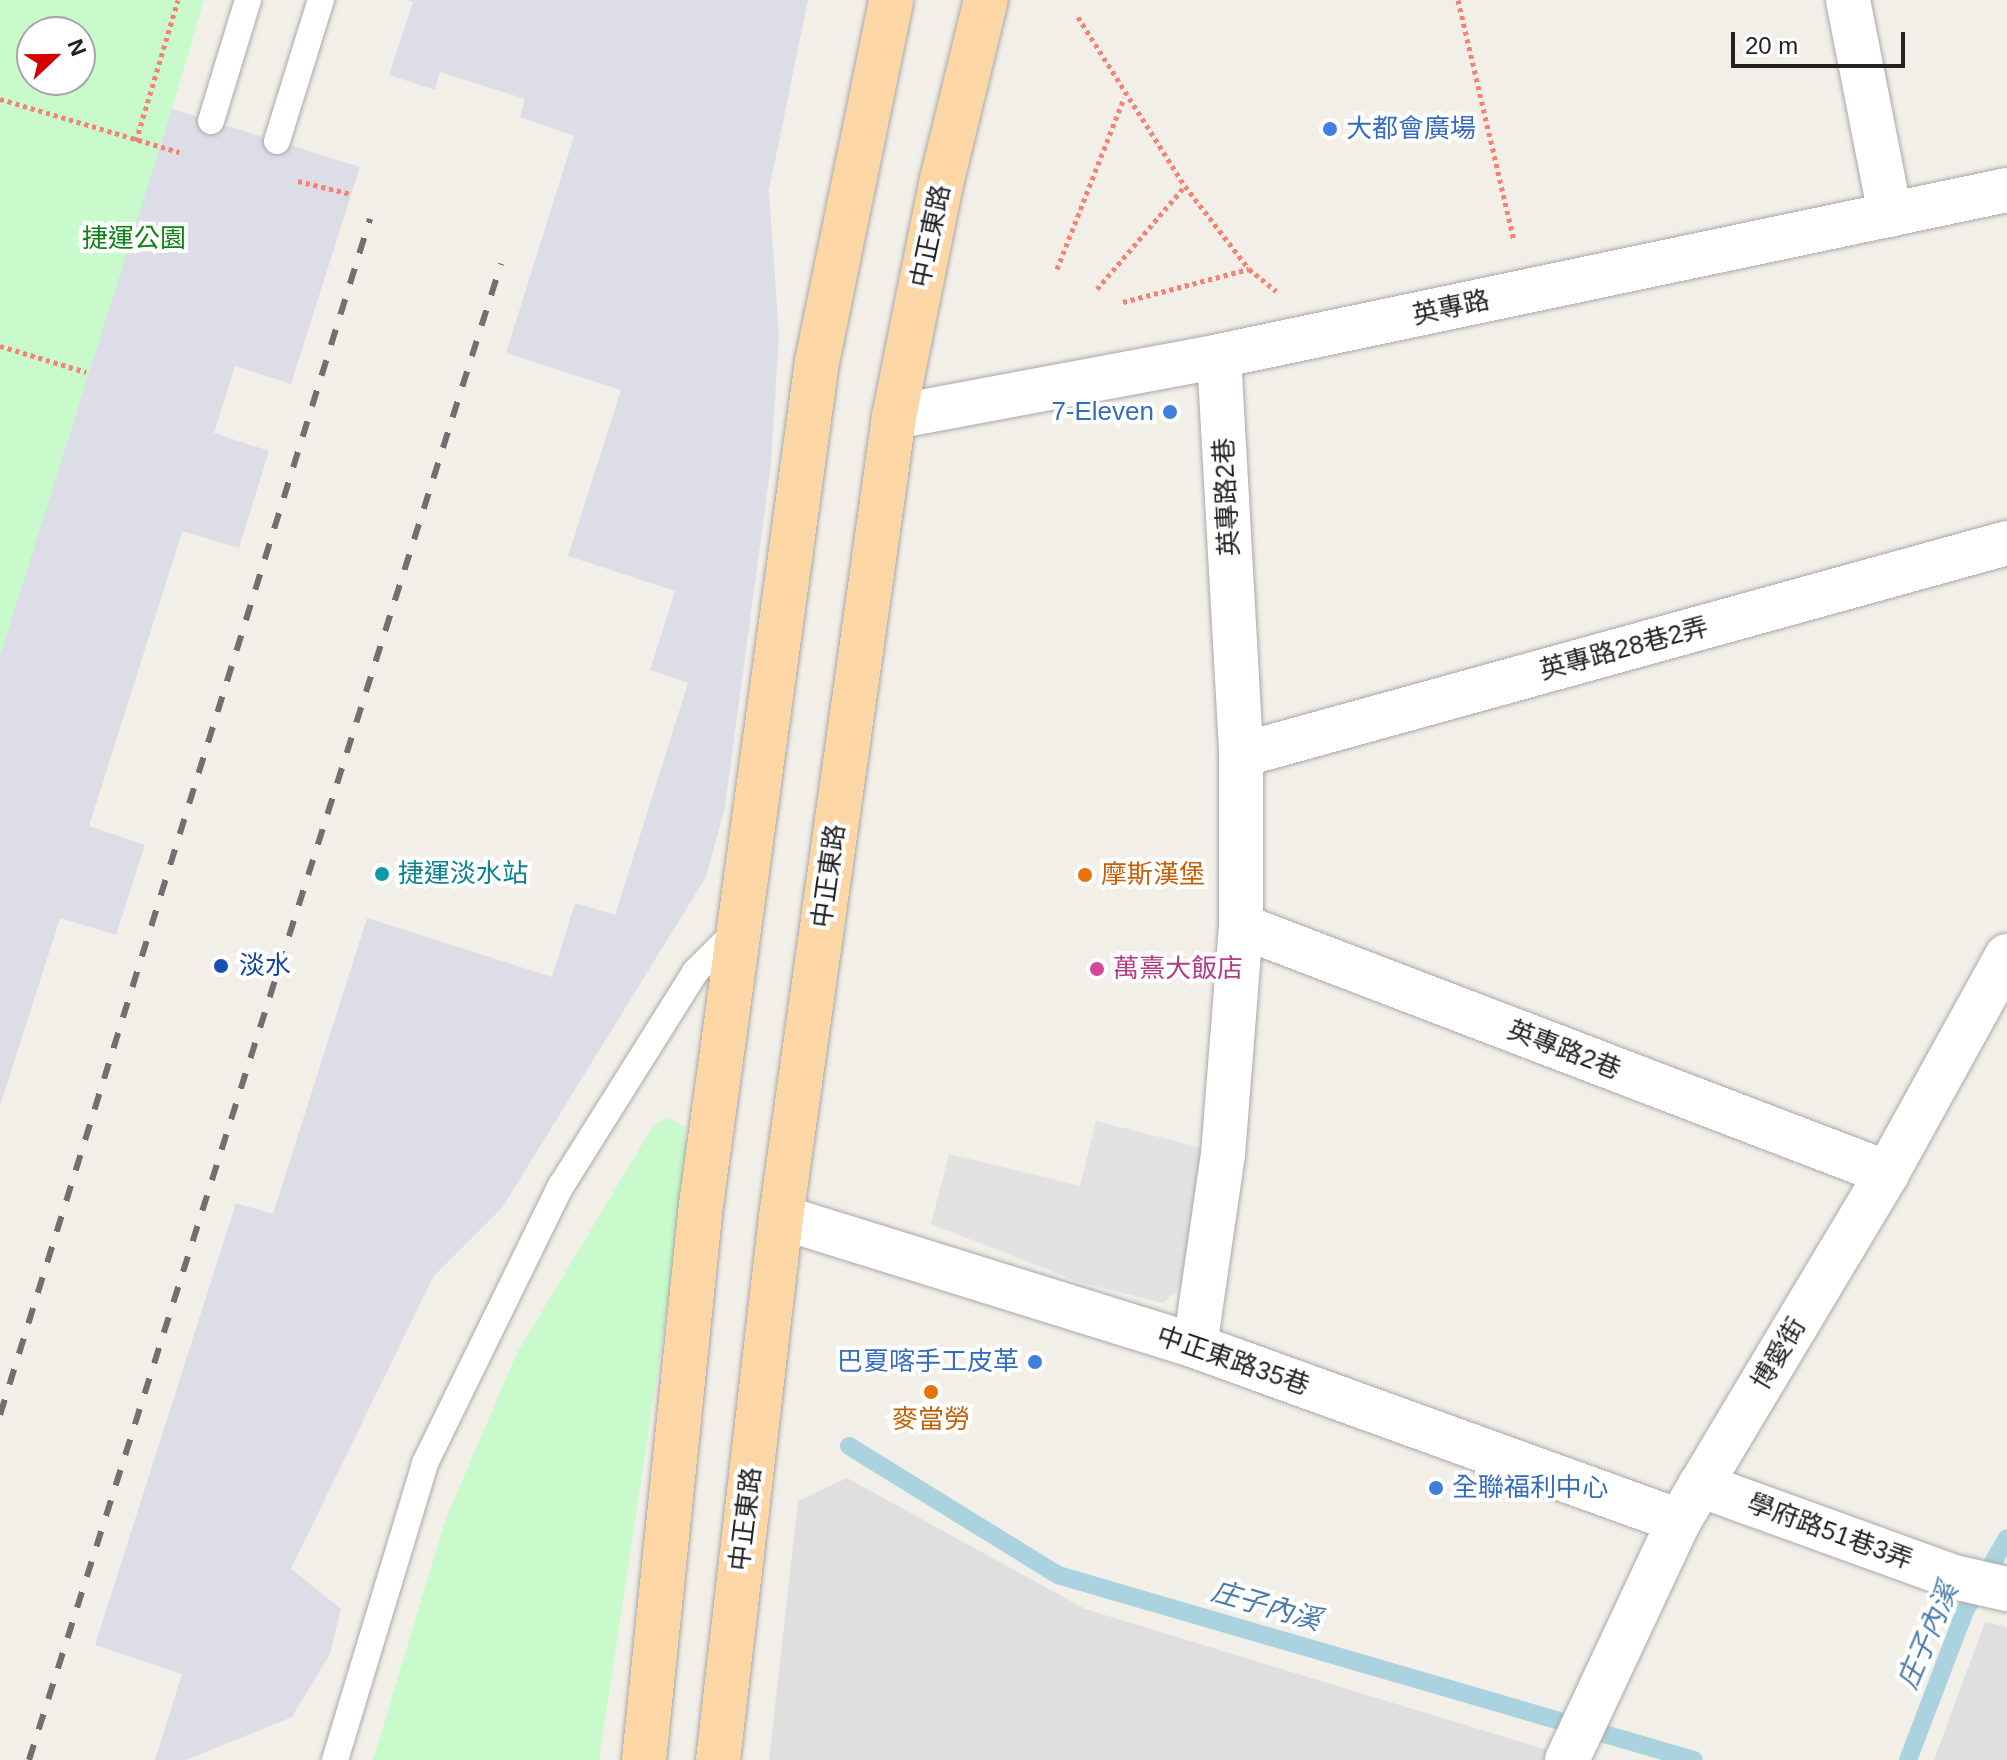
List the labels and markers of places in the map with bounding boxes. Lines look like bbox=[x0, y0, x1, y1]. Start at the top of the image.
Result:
place label: 大都會廣場 bbox=[1346, 113, 1476, 145]
marker: 大都會廣場 bbox=[1321, 120, 1339, 138]
place label: 7-Eleven bbox=[1051, 396, 1154, 428]
marker: 7-Eleven bbox=[1161, 403, 1179, 421]
place label: 捷運淡水站 bbox=[398, 858, 528, 890]
place label: 摩斯漢堡 bbox=[1101, 859, 1205, 891]
marker: 捷運淡水站 bbox=[373, 865, 391, 883]
marker: 摩斯漢堡 bbox=[1076, 866, 1094, 884]
place label: 淡水 bbox=[239, 950, 291, 982]
place label: 萬熹大飯店 bbox=[1113, 953, 1243, 985]
marker: 淡水 bbox=[210, 955, 232, 977]
marker: 萬熹大飯店 bbox=[1088, 960, 1106, 978]
place label: 巴夏喀手工皮革 bbox=[837, 1346, 1019, 1378]
marker: 巴夏喀手工皮革 bbox=[1026, 1353, 1044, 1371]
marker: 麥當勞 bbox=[922, 1383, 940, 1401]
place label: 麥當勞 bbox=[892, 1404, 970, 1436]
place label: 全聯福利中心 bbox=[1452, 1472, 1608, 1504]
marker: 全聯福利中心 bbox=[1427, 1479, 1445, 1497]

